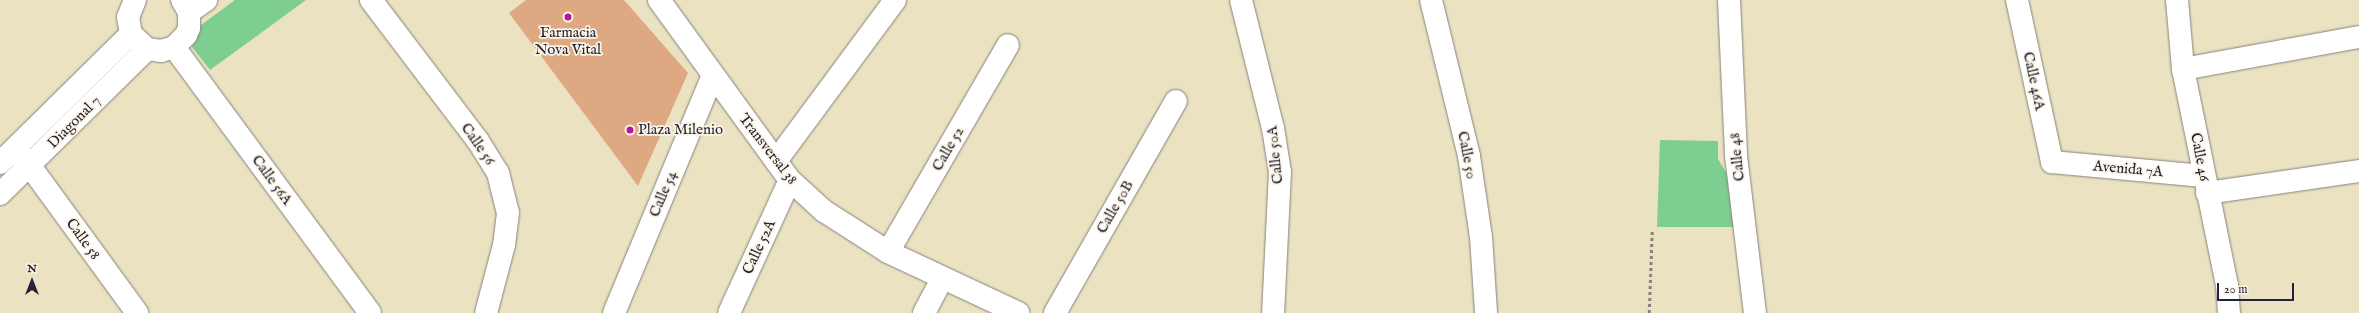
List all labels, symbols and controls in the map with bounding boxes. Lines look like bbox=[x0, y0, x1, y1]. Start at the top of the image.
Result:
marker: Farmacia Nova Vital bbox=[563, 12, 573, 22]
place label: Farmacia Nova Vital bbox=[535, 23, 601, 58]
street label: Calle 46A bbox=[2019, 50, 2049, 112]
street label: Diagonal 7 bbox=[44, 92, 104, 152]
street label: Transversal 38 bbox=[735, 110, 801, 188]
street label: Calle 56 bbox=[457, 119, 499, 169]
place label: Plaza Milenio bbox=[638, 121, 723, 139]
street label: Calle 52 bbox=[928, 124, 968, 174]
marker: Plaza Milenio bbox=[625, 125, 635, 135]
street label: Calle 50A bbox=[1263, 125, 1287, 185]
street label: Calle 50 bbox=[1454, 130, 1480, 180]
street label: Calle 46 bbox=[2186, 131, 2214, 183]
street label: Calle 48 bbox=[1726, 132, 1748, 182]
street label: Calle 56A bbox=[248, 152, 296, 208]
street label: Avenida 7A bbox=[2092, 157, 2164, 181]
street label: Calle 54 bbox=[645, 168, 681, 220]
street label: Calle 50B bbox=[1093, 177, 1137, 237]
street label: Calle 58 bbox=[62, 215, 104, 263]
street label: Calle 52A bbox=[739, 217, 779, 277]
north arrow bbox=[12, 261, 52, 301]
text: N bbox=[27, 262, 37, 276]
scale bar bbox=[2219, 275, 2296, 301]
text: 20 m bbox=[2224, 282, 2247, 297]

